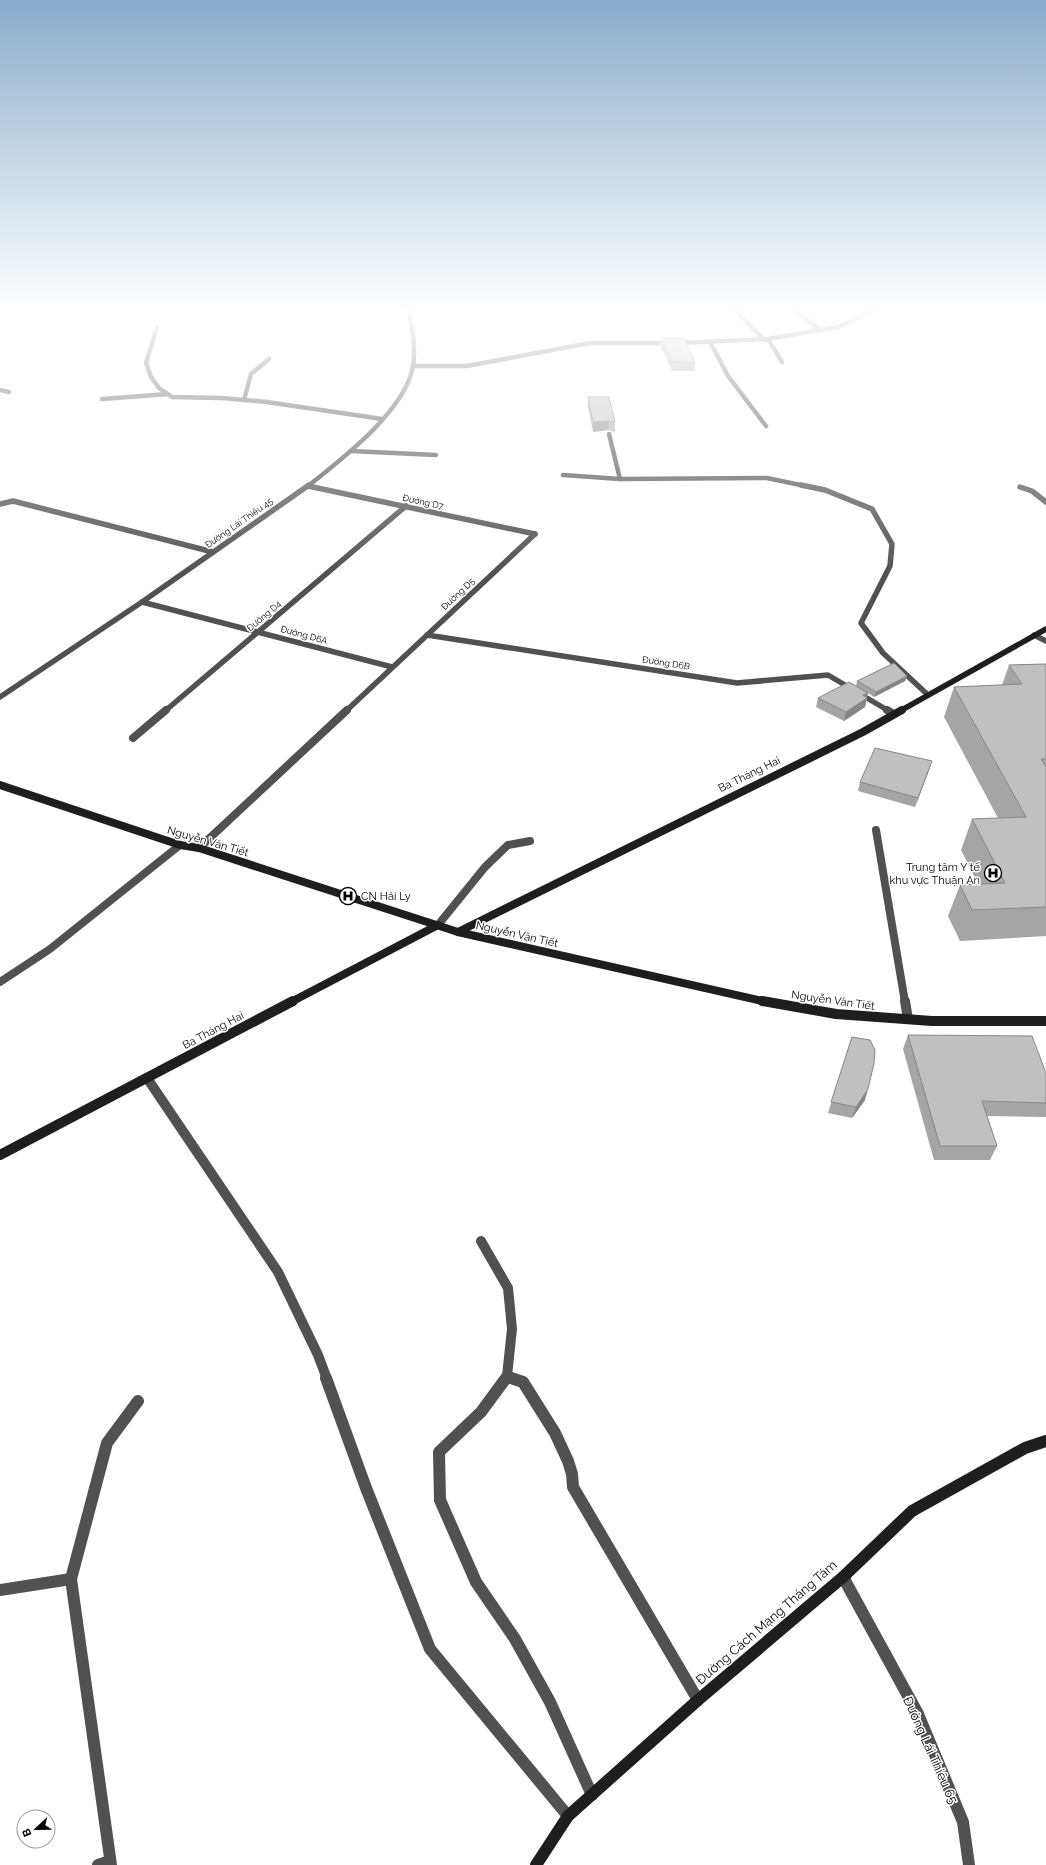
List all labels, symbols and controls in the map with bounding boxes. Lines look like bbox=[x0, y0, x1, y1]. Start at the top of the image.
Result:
street label: Đường D7 bbox=[402, 493, 445, 511]
street label: Đường Lái Thiêu 45 bbox=[203, 496, 275, 550]
street label: Đường D5 bbox=[439, 576, 477, 612]
street label: Đường D4 bbox=[245, 599, 283, 633]
street label: Đường D6A bbox=[279, 624, 329, 646]
street label: Đường D6B bbox=[641, 654, 691, 672]
street label: Ba Tháng Hai bbox=[716, 754, 782, 795]
street label: Nguyễn Văn Tiết bbox=[166, 824, 250, 859]
place label: Trung tâm Y tế khu vực Thuận An bbox=[889, 861, 981, 887]
hospital icon: Trung tâm Y tế khu vực Thuận An bbox=[983, 863, 1003, 883]
hospital icon: CN Hải Ly bbox=[338, 886, 358, 906]
place label: CN Hải Ly bbox=[361, 890, 411, 903]
street label: Nguyễn Văn Tiết bbox=[474, 919, 560, 950]
street label: Nguyễn Văn Tiết bbox=[790, 988, 876, 1013]
street label: Ba Tháng Hai bbox=[180, 1009, 246, 1052]
street label: Đường Cách Mạng Tháng Tám bbox=[693, 1557, 840, 1688]
street label: Đường Lái Thiêu 65 bbox=[900, 1694, 961, 1806]
north arrow bbox=[16, 1809, 56, 1849]
text: B bbox=[20, 1826, 35, 1838]

